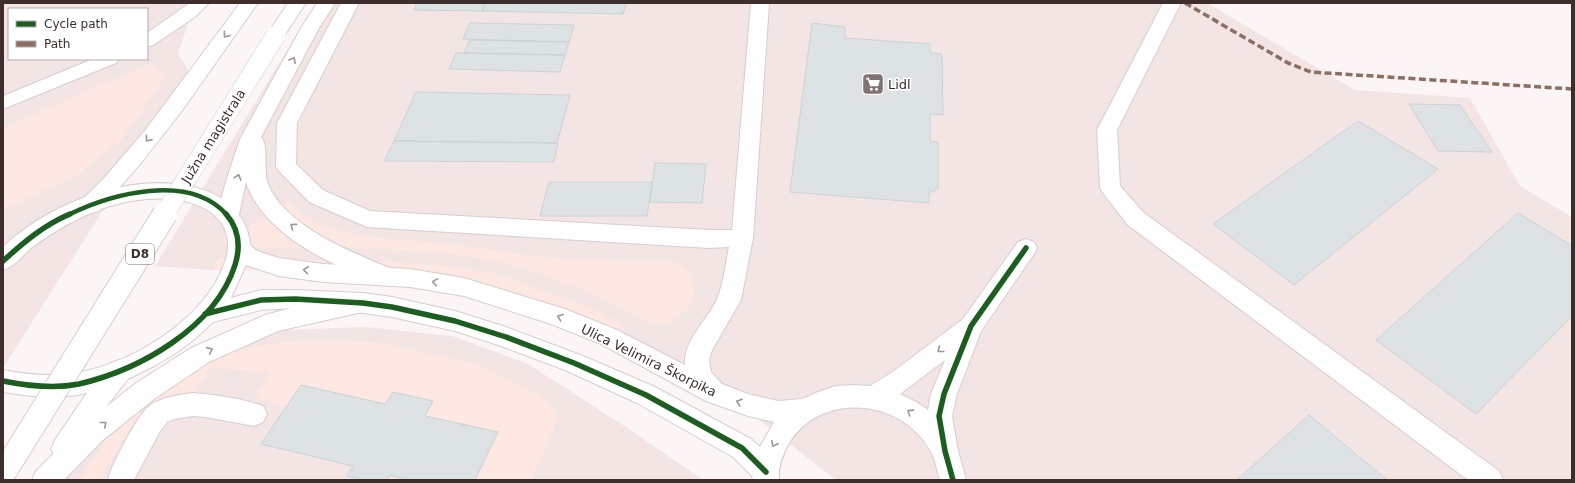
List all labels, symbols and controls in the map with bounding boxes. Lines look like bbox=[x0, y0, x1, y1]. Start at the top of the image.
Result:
legend bbox=[8, 8, 148, 60]
text: Cycle path bbox=[44, 17, 108, 31]
one-way arrow bbox=[224, 30, 231, 37]
text: Path bbox=[44, 37, 70, 51]
one-way arrow bbox=[289, 57, 296, 64]
supermarket icon: Lidl bbox=[860, 71, 886, 97]
place label: Lidl bbox=[888, 77, 911, 92]
street label: Južna magistrala bbox=[178, 86, 249, 187]
one-way arrow bbox=[146, 134, 153, 141]
one-way arrow bbox=[233, 173, 242, 180]
one-way arrow bbox=[290, 224, 297, 231]
road number: D8 bbox=[126, 244, 154, 264]
one-way arrow bbox=[303, 266, 309, 275]
one-way arrow bbox=[432, 278, 438, 287]
one-way arrow bbox=[556, 314, 563, 322]
street label: Ulica Velimira Škorpika bbox=[579, 321, 719, 400]
one-way arrow bbox=[937, 345, 944, 352]
one-way arrow bbox=[206, 347, 214, 355]
one-way arrow bbox=[736, 398, 743, 406]
one-way arrow bbox=[907, 409, 914, 417]
one-way arrow bbox=[99, 422, 106, 429]
one-way arrow bbox=[771, 440, 779, 448]

